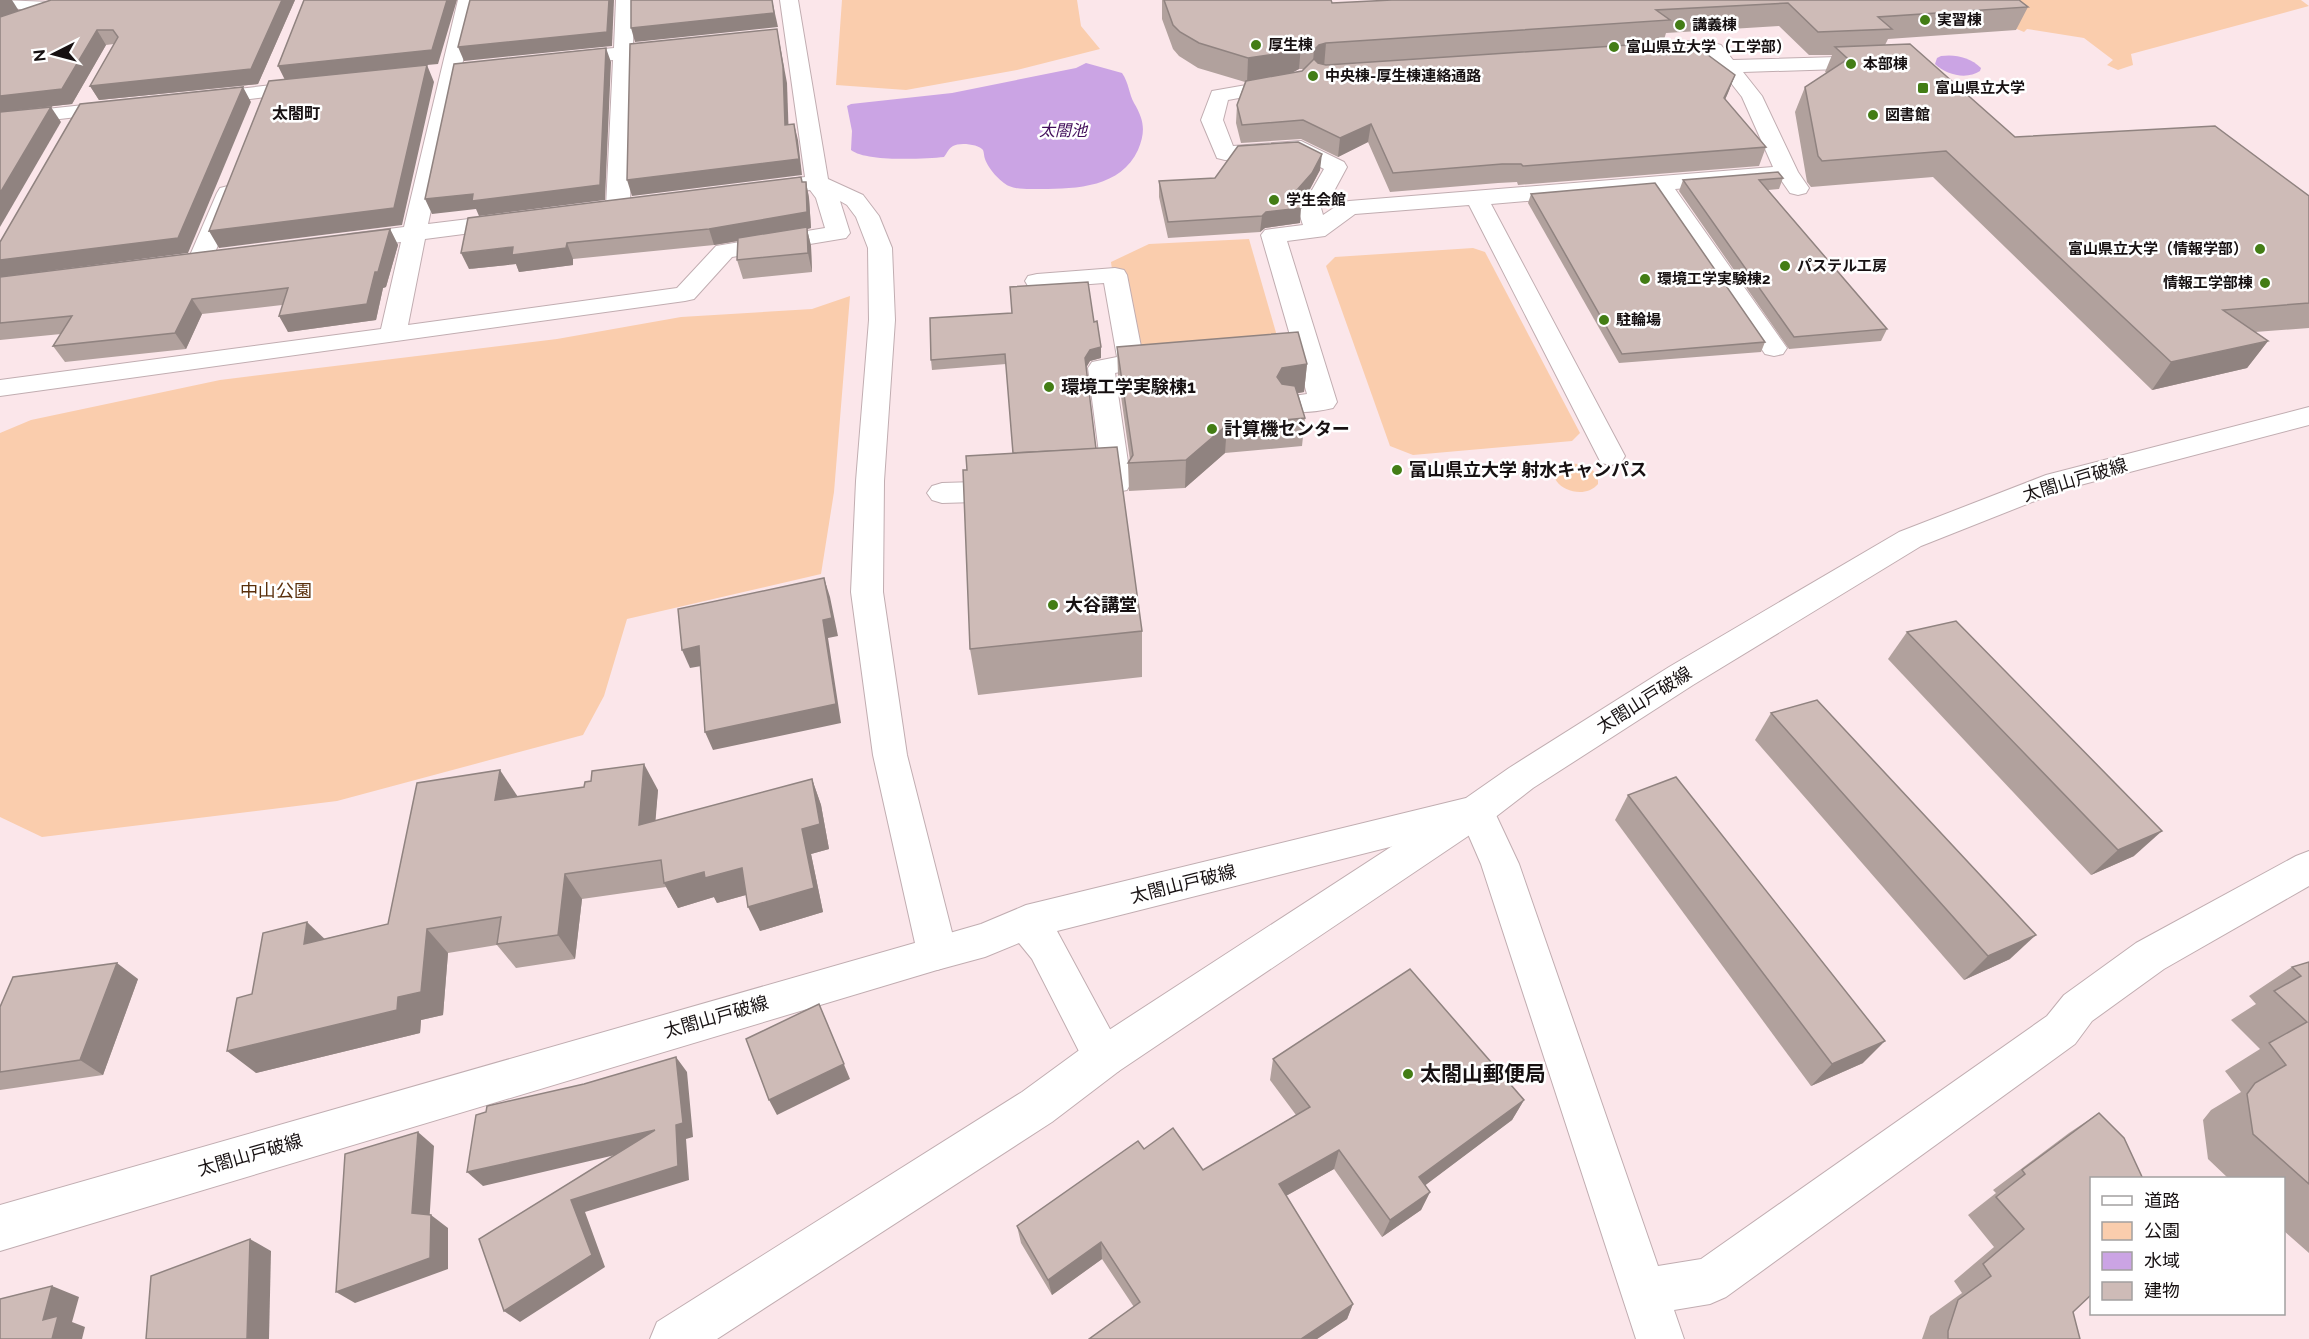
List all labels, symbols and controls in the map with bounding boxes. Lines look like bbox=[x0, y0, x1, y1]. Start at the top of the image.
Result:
place label: 実習棟 bbox=[1937, 11, 1982, 29]
marker: 実習棟 bbox=[1918, 13, 1932, 27]
place label: 講義棟 bbox=[1692, 16, 1737, 34]
marker: 講義棟 bbox=[1673, 18, 1687, 32]
north arrow bbox=[24, 24, 84, 84]
place label: 厚生棟 bbox=[1268, 36, 1313, 54]
marker: 厚生棟 bbox=[1249, 38, 1263, 52]
place label: 富山県立大学（工学部） bbox=[1626, 38, 1791, 56]
marker: 富山県立大学（工学部） bbox=[1607, 40, 1621, 54]
text: N bbox=[29, 48, 50, 63]
place label: 本部棟 bbox=[1863, 55, 1908, 73]
marker: 本部棟 bbox=[1844, 57, 1858, 71]
place label: 中央棟-厚生棟連絡通路 bbox=[1325, 67, 1481, 85]
marker: 中央棟-厚生棟連絡通路 bbox=[1306, 69, 1320, 83]
place label: 富山県立大学 bbox=[1935, 79, 2025, 97]
marker: 富山県立大学 bbox=[1916, 81, 1930, 95]
district label: 太閤町 bbox=[272, 104, 320, 123]
place label: 図書館 bbox=[1885, 106, 1930, 124]
marker: 図書館 bbox=[1866, 108, 1880, 122]
water label: 太閤池 bbox=[1039, 121, 1089, 140]
place label: 学生会館 bbox=[1286, 191, 1346, 209]
marker: 学生会館 bbox=[1267, 193, 1281, 207]
place label: 富山県立大学（情報学部） bbox=[2068, 240, 2248, 258]
marker: 富山県立大学（情報学部） bbox=[2253, 242, 2267, 256]
place label: パステル工房 bbox=[1797, 257, 1887, 275]
marker: パステル工房 bbox=[1778, 259, 1792, 273]
place label: 環境工学実験棟2 bbox=[1657, 270, 1770, 288]
marker: 環境工学実験棟2 bbox=[1638, 272, 1652, 286]
place label: 情報工学部棟 bbox=[2163, 274, 2253, 292]
marker: 情報工学部棟 bbox=[2258, 276, 2272, 290]
place label: 駐輪場 bbox=[1616, 311, 1661, 329]
marker: 駐輪場 bbox=[1597, 313, 1611, 327]
place label: 環境工学実験棟1 bbox=[1061, 376, 1196, 397]
marker: 環境工学実験棟1 bbox=[1042, 380, 1056, 394]
place label: 計算機センター bbox=[1224, 418, 1350, 439]
marker: 計算機センター bbox=[1205, 422, 1219, 436]
street label: 太閤山戸破線 bbox=[2020, 454, 2130, 505]
place label: 富山県立大学 射水キャンパス bbox=[1409, 459, 1647, 480]
marker: 富山県立大学 射水キャンパス bbox=[1390, 463, 1404, 477]
park label: 中山公園 bbox=[240, 580, 312, 601]
place label: 大谷講堂 bbox=[1065, 594, 1137, 615]
marker: 大谷講堂 bbox=[1046, 598, 1060, 612]
street label: 太閤山戸破線 bbox=[1592, 662, 1695, 737]
street label: 太閤山戸破線 bbox=[1128, 860, 1238, 907]
street label: 太閤山戸破線 bbox=[661, 992, 771, 1041]
place label: 太閤山郵便局 bbox=[1420, 1061, 1546, 1086]
marker: 太閤山郵便局 bbox=[1401, 1067, 1415, 1081]
street label: 太閤山戸破線 bbox=[195, 1130, 305, 1179]
legend bbox=[2090, 1177, 2285, 1315]
text: 道路 bbox=[2144, 1190, 2180, 1211]
text: 公園 bbox=[2144, 1220, 2180, 1241]
text: 水域 bbox=[2144, 1250, 2180, 1271]
text: 建物 bbox=[2144, 1280, 2180, 1301]

